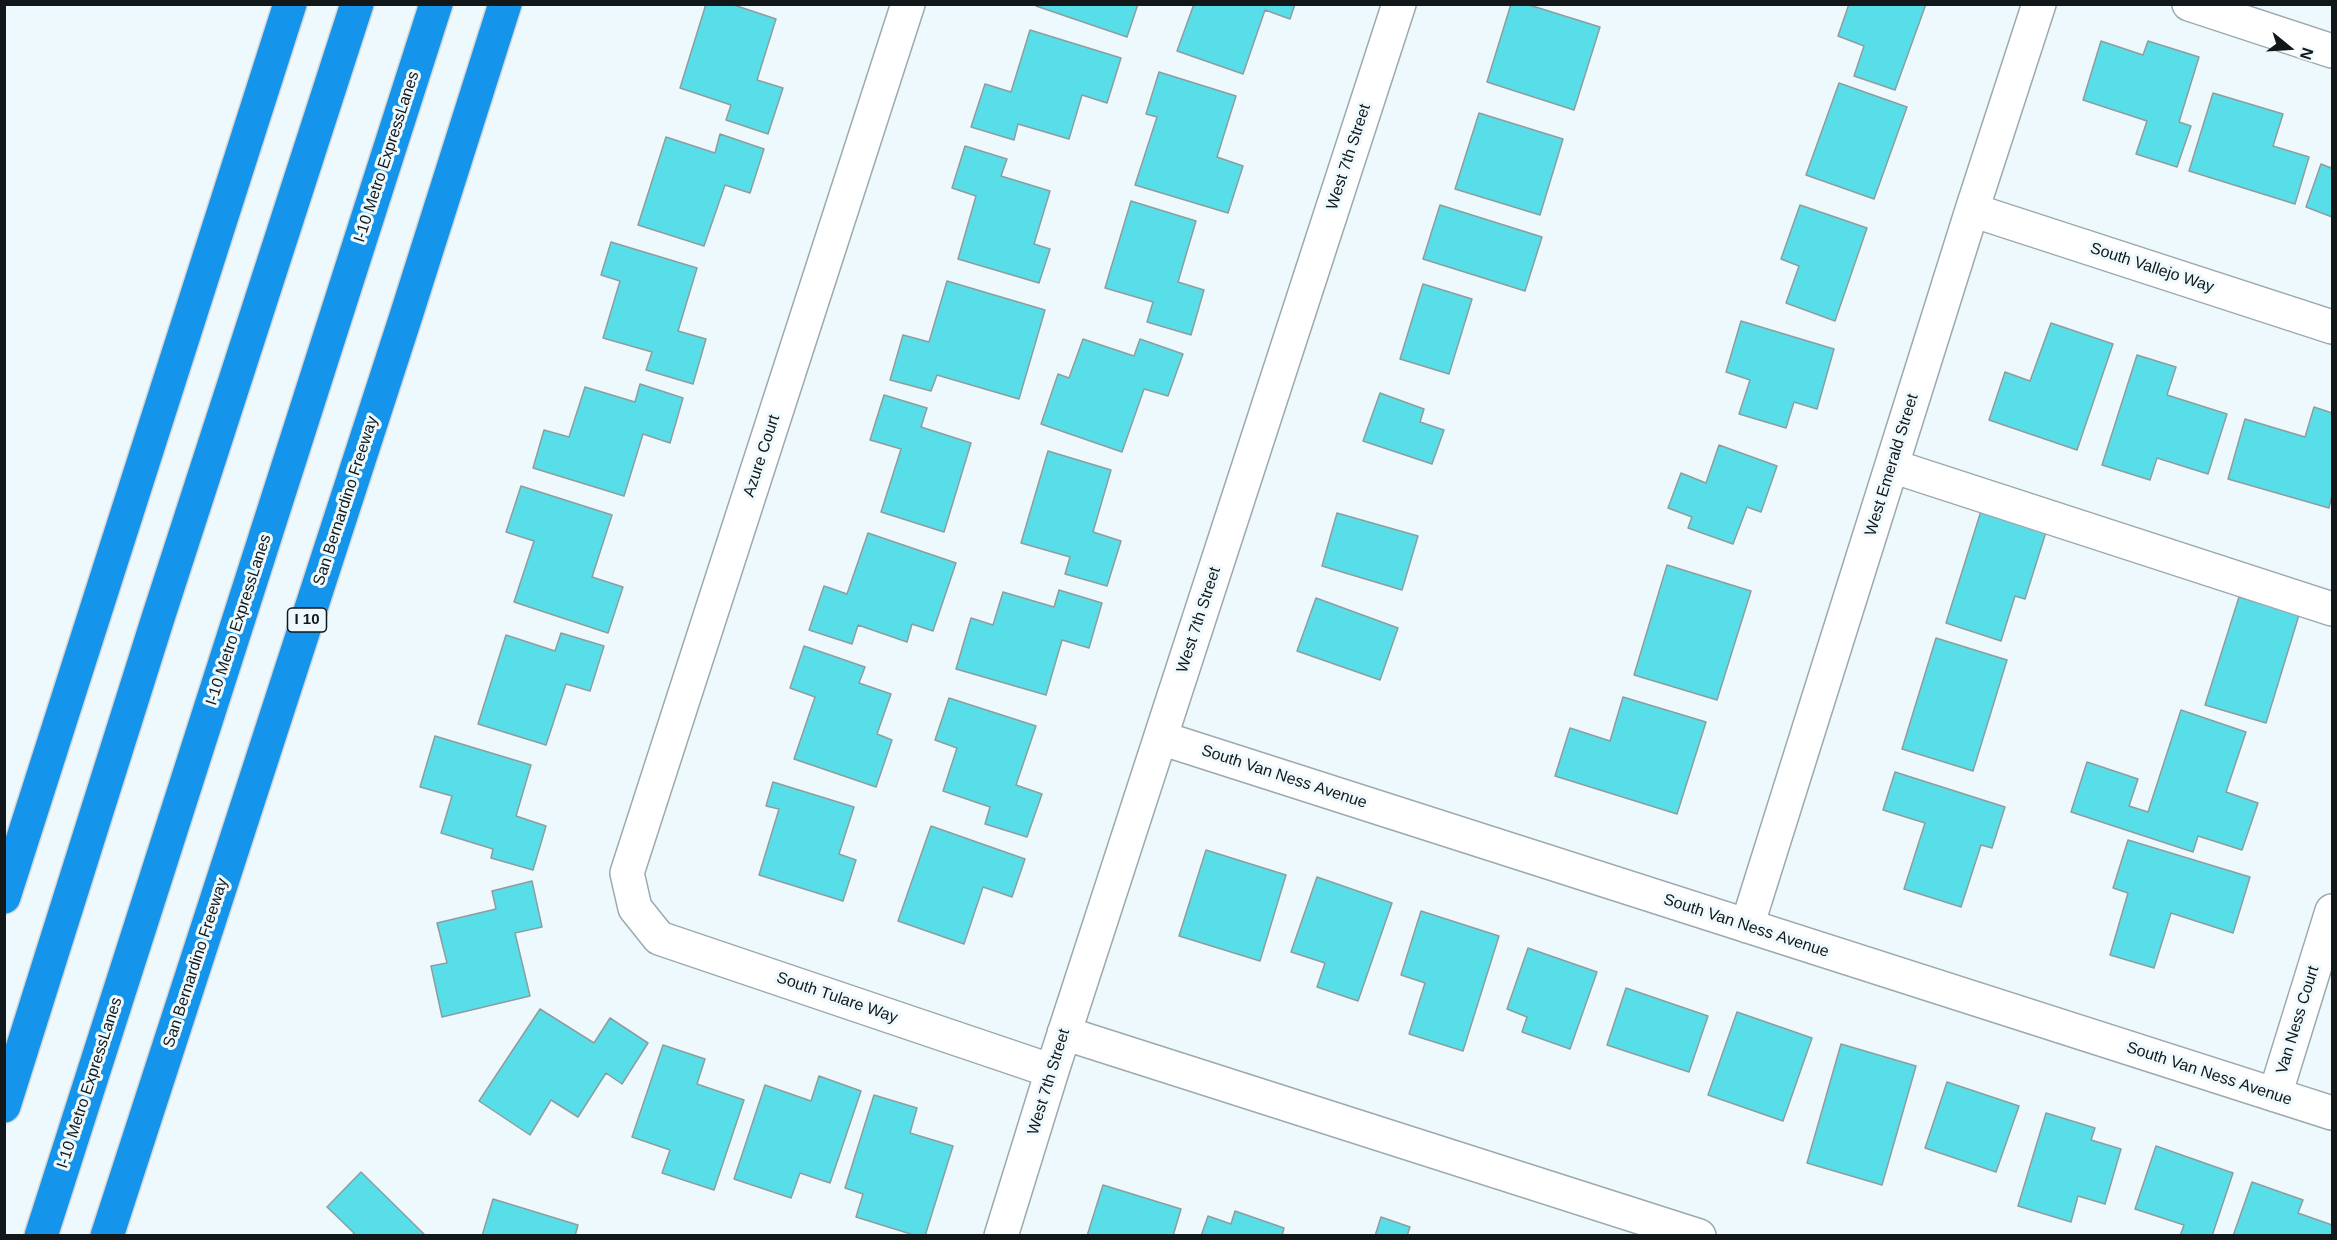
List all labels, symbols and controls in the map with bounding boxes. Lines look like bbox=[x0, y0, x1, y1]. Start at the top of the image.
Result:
north arrow bbox=[2259, 18, 2319, 78]
text: N bbox=[2297, 46, 2316, 62]
street label: I-10 Metro ExpressLanes bbox=[350, 69, 424, 245]
street label: West 7th Street bbox=[1323, 102, 1375, 212]
street label: South Vallejo Way bbox=[2088, 239, 2216, 297]
street label: West Emerald Street bbox=[1861, 392, 1923, 538]
street label: Azure Court bbox=[740, 412, 784, 500]
street label: San Bernardino Freeway bbox=[310, 414, 382, 588]
street label: I-10 Metro ExpressLanes bbox=[202, 532, 276, 708]
street label: West 7th Street bbox=[1173, 565, 1225, 675]
road number: I 10 bbox=[288, 608, 326, 632]
street label: South Van Ness Avenue bbox=[1199, 741, 1369, 813]
street label: San Bernardino Freeway bbox=[160, 876, 232, 1050]
street label: South Van Ness Avenue bbox=[1661, 890, 1831, 962]
street label: Van Ness Court bbox=[2272, 964, 2324, 1076]
street label: South Tulare Way bbox=[774, 968, 900, 1028]
street label: I-10 Metro ExpressLanes bbox=[53, 995, 127, 1171]
street label: West 7th Street bbox=[1024, 1027, 1074, 1137]
street label: South Van Ness Avenue bbox=[2124, 1038, 2294, 1110]

